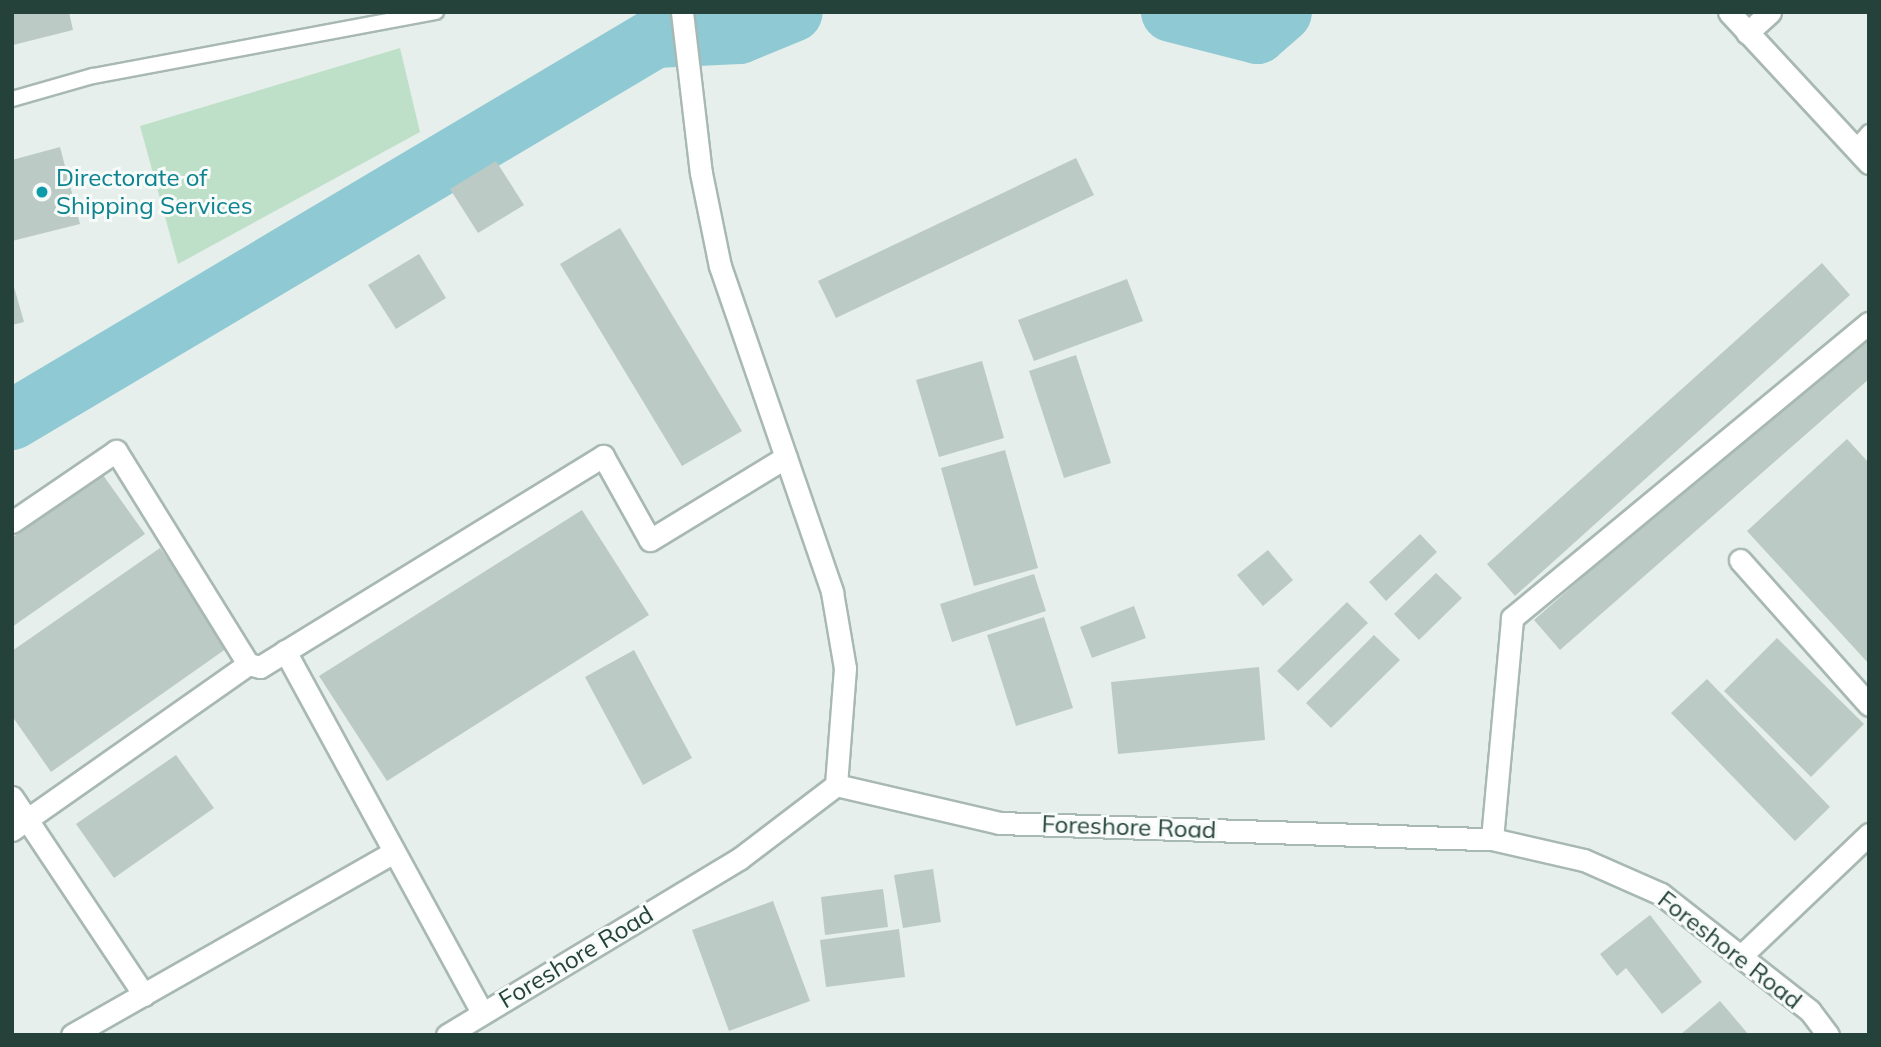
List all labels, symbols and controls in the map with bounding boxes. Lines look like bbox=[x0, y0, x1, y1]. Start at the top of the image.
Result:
place label: Directorate of Shipping Services bbox=[56, 164, 253, 220]
marker: Directorate of Shipping Services bbox=[34, 184, 50, 200]
street label: Foreshore Road bbox=[1041, 810, 1217, 844]
street label: Foreshore Road bbox=[1652, 885, 1808, 1015]
street label: Foreshore Road bbox=[494, 900, 658, 1014]

